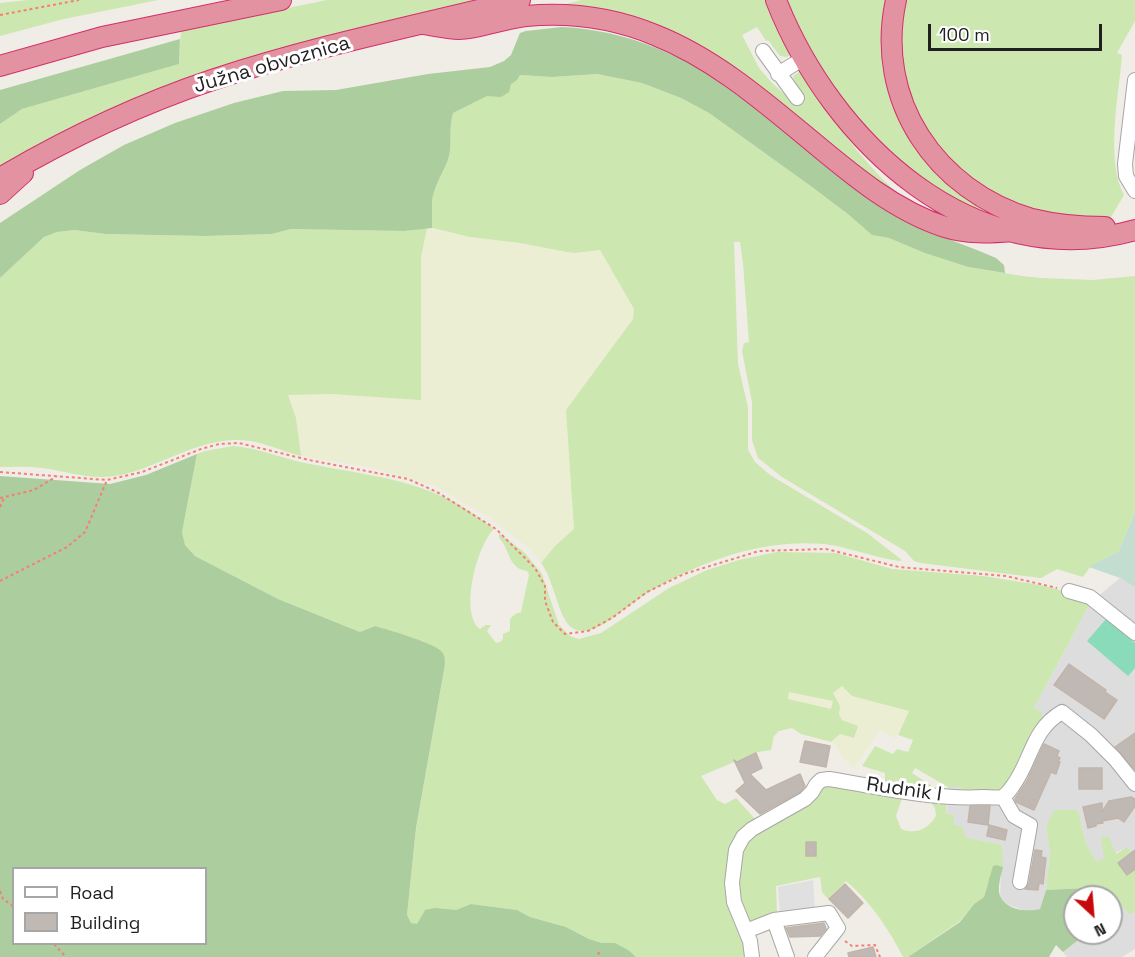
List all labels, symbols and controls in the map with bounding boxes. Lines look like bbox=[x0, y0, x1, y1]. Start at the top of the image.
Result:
scale bar bbox=[931, 12, 1105, 50]
text: 100 m bbox=[939, 23, 990, 46]
street label: Južna obvoznica bbox=[191, 31, 353, 99]
street label: Rudnik I bbox=[865, 773, 943, 807]
legend bbox=[12, 867, 207, 945]
text: Road bbox=[70, 881, 114, 904]
north arrow bbox=[1063, 885, 1123, 945]
text: Building bbox=[70, 911, 140, 934]
text: N bbox=[1091, 918, 1110, 942]

